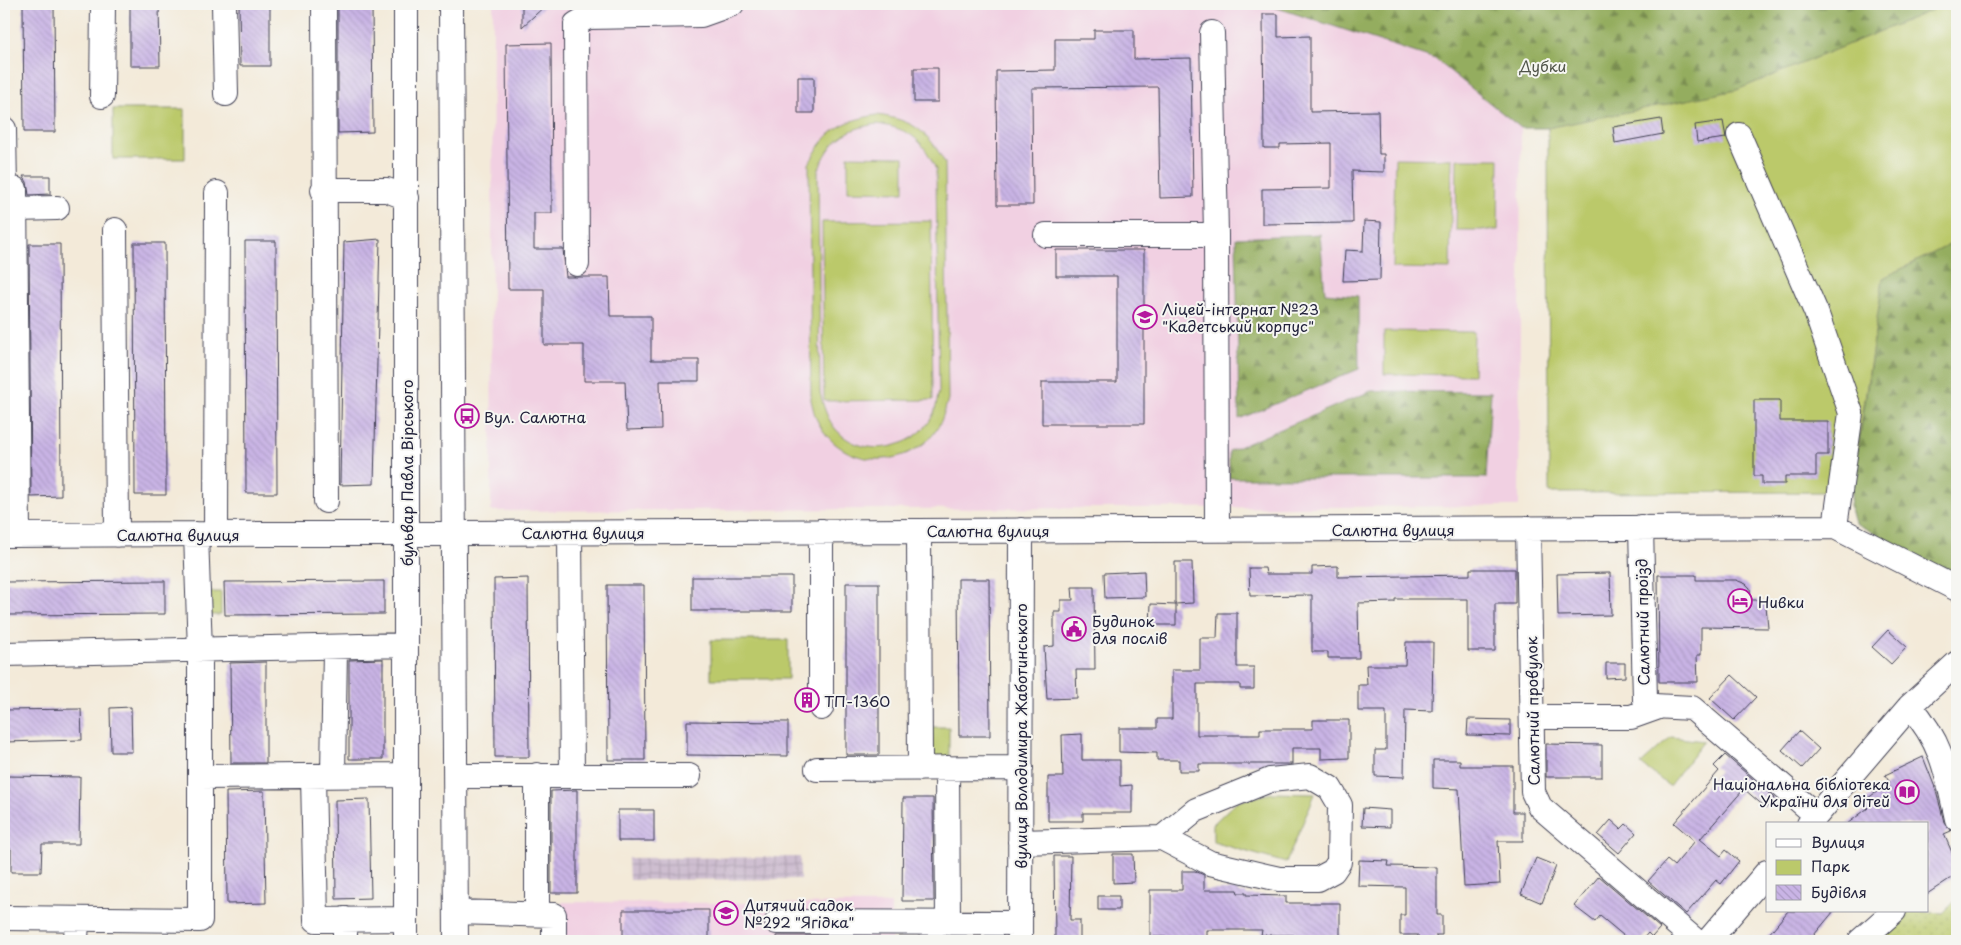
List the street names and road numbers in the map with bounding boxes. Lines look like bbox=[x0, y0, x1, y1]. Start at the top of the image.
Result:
street label: бульвар Павла Вірського bbox=[395, 380, 418, 566]
street label: Салютна вулиця bbox=[1331, 518, 1455, 541]
street label: Салютна вулиця bbox=[926, 519, 1050, 542]
street label: Салютна вулиця bbox=[521, 521, 645, 544]
street label: Салютна вулиця bbox=[116, 523, 240, 546]
street label: Салютний проїзд bbox=[1629, 558, 1655, 686]
street label: вулиця Володимира Жаботинського bbox=[1009, 603, 1032, 869]
street label: Салютний провулок bbox=[1519, 636, 1545, 786]

